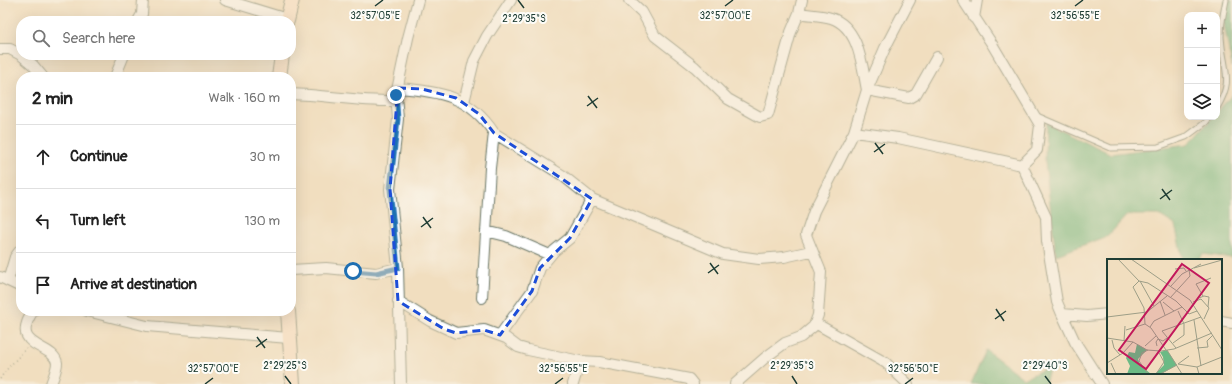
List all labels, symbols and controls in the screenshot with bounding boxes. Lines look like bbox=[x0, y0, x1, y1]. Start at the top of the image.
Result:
text: 32°57'05"E bbox=[350, 10, 400, 22]
text: 32°57'00"E bbox=[699, 10, 751, 22]
text: 32°56'55"E bbox=[1051, 10, 1099, 22]
map controls bbox=[1184, 12, 1220, 120]
button: + bbox=[1184, 12, 1220, 48]
text: 2°29'35"S bbox=[502, 13, 546, 25]
search box bbox=[16, 16, 296, 60]
icon: search bbox=[30, 27, 52, 49]
text: Search here bbox=[62, 29, 135, 48]
button: − bbox=[1184, 48, 1220, 84]
button: layers bbox=[1184, 84, 1220, 120]
route end bbox=[387, 86, 405, 104]
text: 2 min bbox=[32, 88, 73, 109]
text: Walk · 160 m bbox=[209, 90, 280, 106]
icon: ahead bbox=[32, 146, 54, 168]
text: Continue bbox=[70, 147, 128, 166]
text: 30 m bbox=[250, 149, 280, 165]
icon: left bbox=[32, 210, 54, 232]
text: Turn left bbox=[70, 211, 126, 230]
text: 130 m bbox=[244, 213, 280, 229]
inset map bbox=[1107, 259, 1222, 374]
route start bbox=[344, 262, 362, 280]
icon: arrive bbox=[32, 274, 54, 296]
text: Arrive at destination bbox=[70, 275, 197, 294]
text: 2°29'25"S bbox=[263, 360, 307, 372]
text: 2°29'35"S bbox=[770, 360, 814, 372]
text: 2°29'40"S bbox=[1022, 360, 1068, 372]
text: 32°57'00"E bbox=[187, 363, 239, 375]
text: 32°56'55"E bbox=[539, 363, 587, 375]
text: 32°56'50"E bbox=[888, 363, 938, 375]

